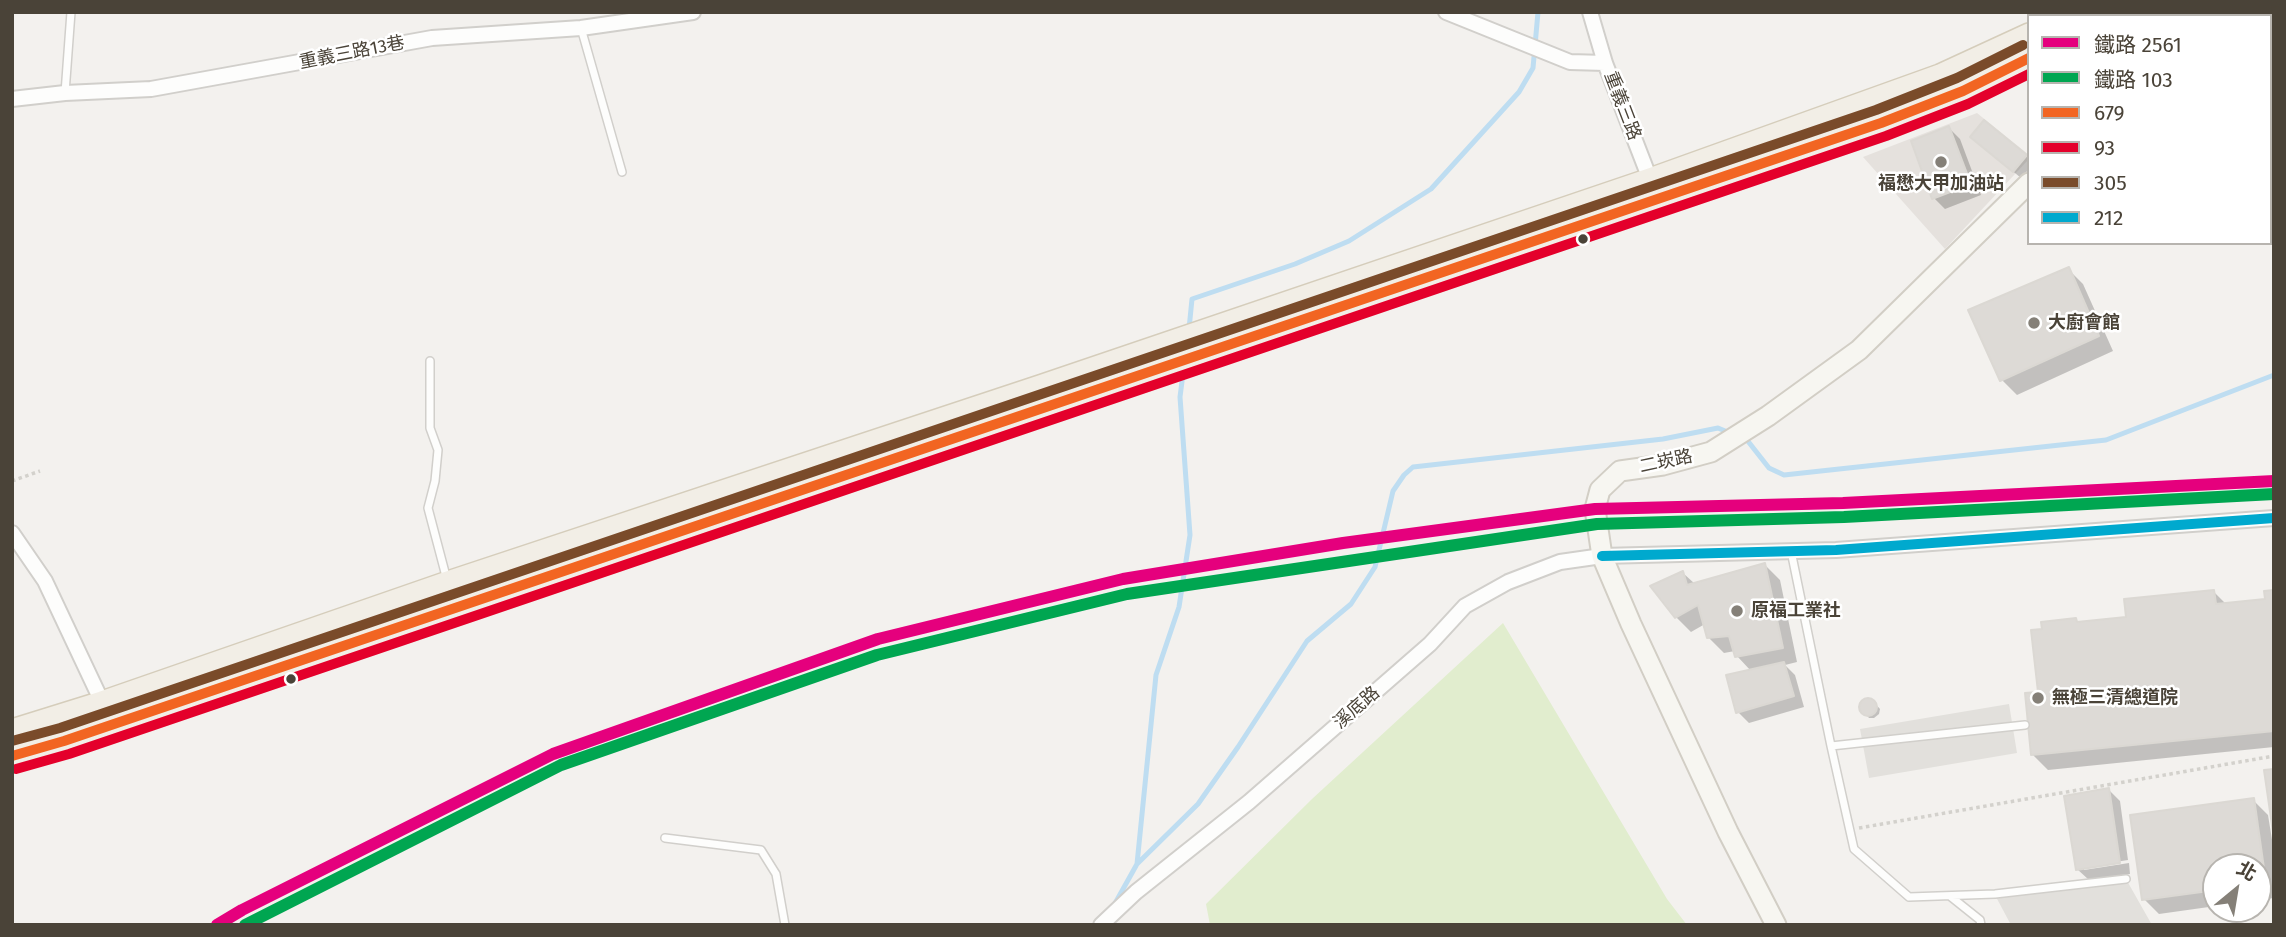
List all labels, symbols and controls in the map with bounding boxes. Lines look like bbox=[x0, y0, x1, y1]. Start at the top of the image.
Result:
legend bbox=[2027, 14, 2272, 245]
street label: 重義三路13巷 bbox=[298, 32, 406, 74]
text: 鐵路 2561 bbox=[2094, 32, 2182, 58]
text: 鐵路 103 bbox=[2094, 67, 2173, 93]
street label: 重義三路 bbox=[1599, 69, 1645, 143]
text: 679 bbox=[2094, 100, 2125, 126]
text: 93 bbox=[2094, 135, 2115, 161]
marker: 福懋大甲加油站 bbox=[1933, 154, 1949, 170]
text: 305 bbox=[2094, 170, 2127, 196]
place label: 福懋大甲加油站 bbox=[1878, 173, 2004, 195]
text: 212 bbox=[2094, 205, 2123, 231]
unlabelled marker bbox=[1576, 232, 1590, 246]
place label: 大廚會館 bbox=[2048, 312, 2120, 334]
marker: 大廚會館 bbox=[2026, 315, 2042, 331]
street label: 二崁路 bbox=[1637, 446, 1695, 478]
place label: 原福工業社 bbox=[1751, 600, 1841, 622]
marker: 原福工業社 bbox=[1729, 603, 1745, 619]
unlabelled marker bbox=[284, 672, 298, 686]
street label: 溪底路 bbox=[1330, 682, 1384, 734]
place label: 無極三清總道院 bbox=[2052, 687, 2178, 709]
marker: 無極三清總道院 bbox=[2030, 690, 2046, 706]
north arrow bbox=[2202, 853, 2272, 923]
text: 北 bbox=[2233, 856, 2261, 886]

